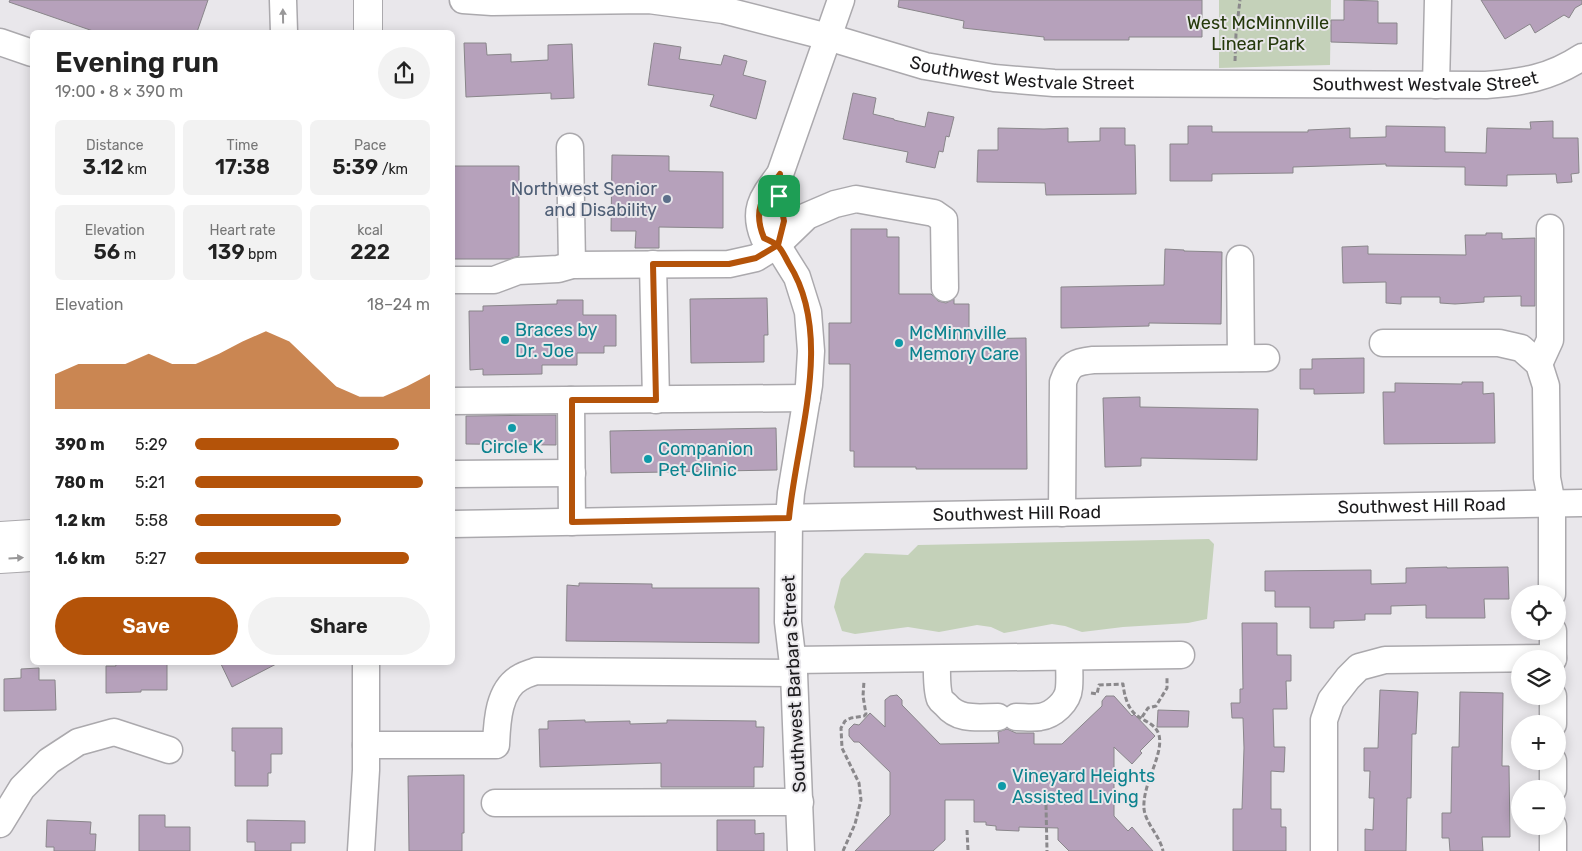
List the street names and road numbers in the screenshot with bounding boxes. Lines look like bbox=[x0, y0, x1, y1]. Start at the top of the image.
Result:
street label: Southwest Westvale Street bbox=[907, 51, 1134, 94]
street label: Southwest Westvale Street bbox=[1312, 67, 1540, 96]
street label: Southwest Hill Road bbox=[1337, 493, 1506, 519]
street label: Southwest Hill Road bbox=[933, 501, 1101, 526]
street label: Southwest Barbara Street bbox=[777, 575, 811, 793]

